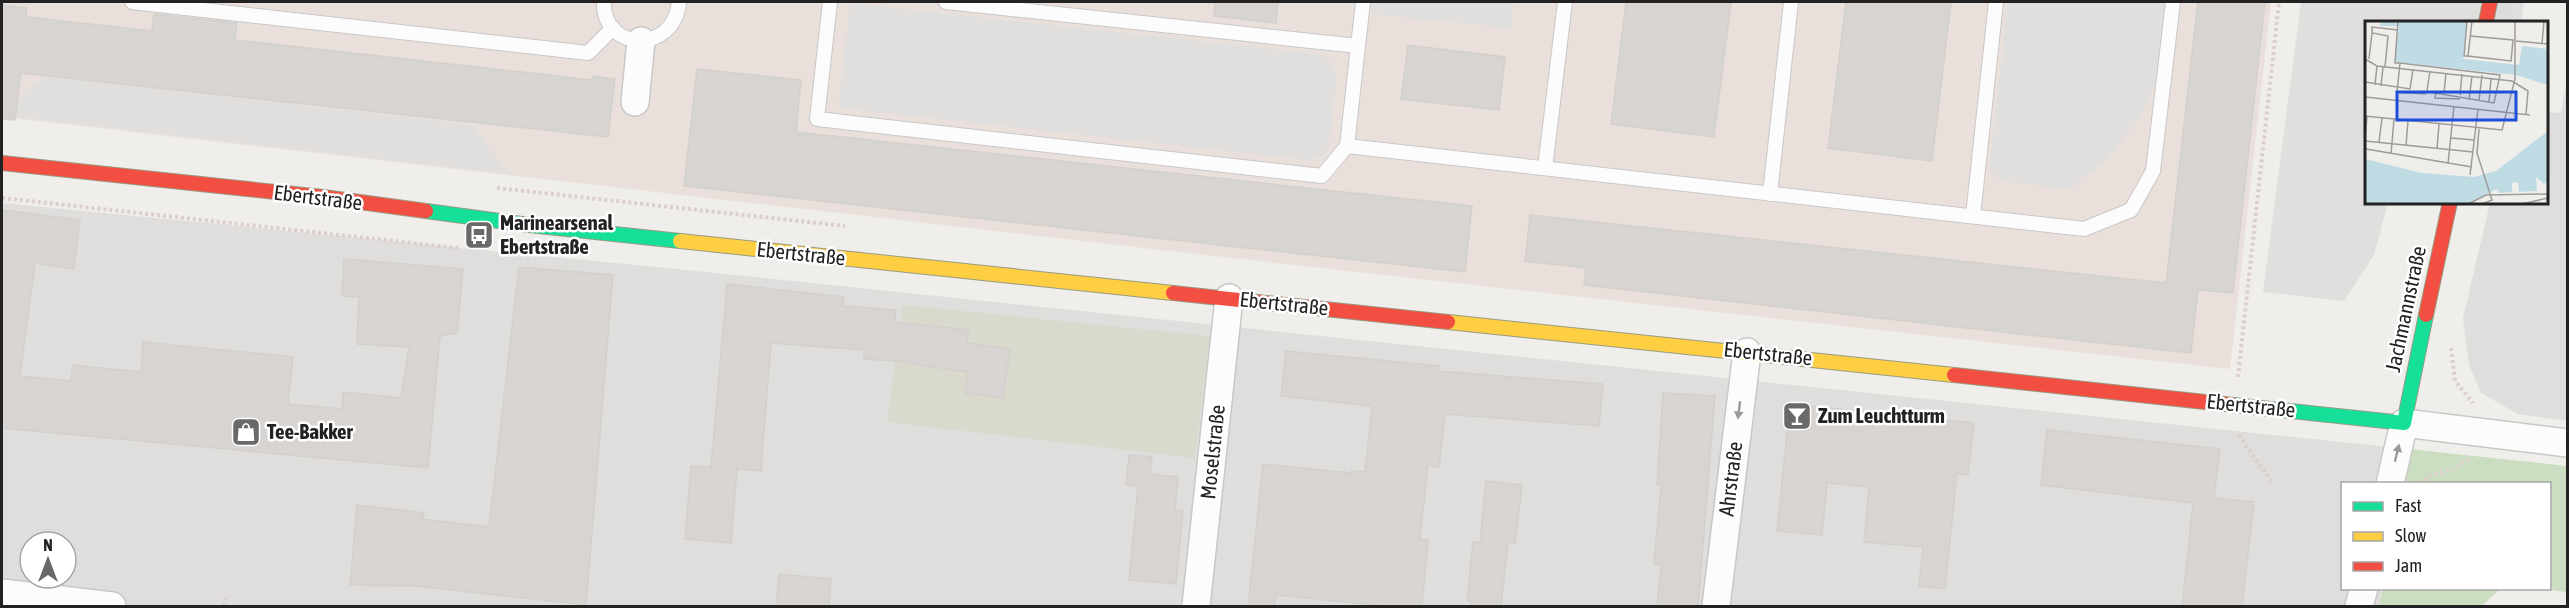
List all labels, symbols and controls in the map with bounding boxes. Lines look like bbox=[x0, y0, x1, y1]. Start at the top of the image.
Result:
inset map bbox=[2365, 21, 2548, 204]
street label: Ebertstraße bbox=[273, 180, 364, 214]
place label: Marinearsenal Ebertstraße bbox=[500, 210, 613, 258]
bus stop icon: Marinearsenal Ebertstraße bbox=[463, 219, 495, 251]
street label: Ebertstraße bbox=[756, 236, 847, 270]
street label: Jachmannstraße bbox=[2380, 244, 2430, 374]
street label: Ebertstraße bbox=[1239, 286, 1330, 320]
street label: Ebertstraße bbox=[1723, 336, 1814, 370]
street label: Ebertstraße bbox=[2206, 388, 2297, 422]
one-way arrow bbox=[1735, 400, 1744, 419]
bar icon: Zum Leuchtturm bbox=[1781, 400, 1813, 432]
street label: Moselstraße bbox=[1195, 403, 1229, 500]
place label: Zum Leuchtturm bbox=[1818, 403, 1945, 427]
shop icon: Tee-Bakker bbox=[230, 416, 262, 448]
place label: Tee-Bakker bbox=[267, 419, 353, 443]
street label: Ahrstraße bbox=[1714, 440, 1746, 518]
one-way arrow bbox=[2393, 444, 2403, 462]
legend bbox=[2341, 482, 2551, 590]
text: Fast bbox=[2395, 495, 2422, 516]
text: Slow bbox=[2395, 525, 2426, 546]
north arrow bbox=[18, 530, 78, 590]
text: N bbox=[43, 536, 53, 554]
text: Jam bbox=[2395, 555, 2422, 576]

